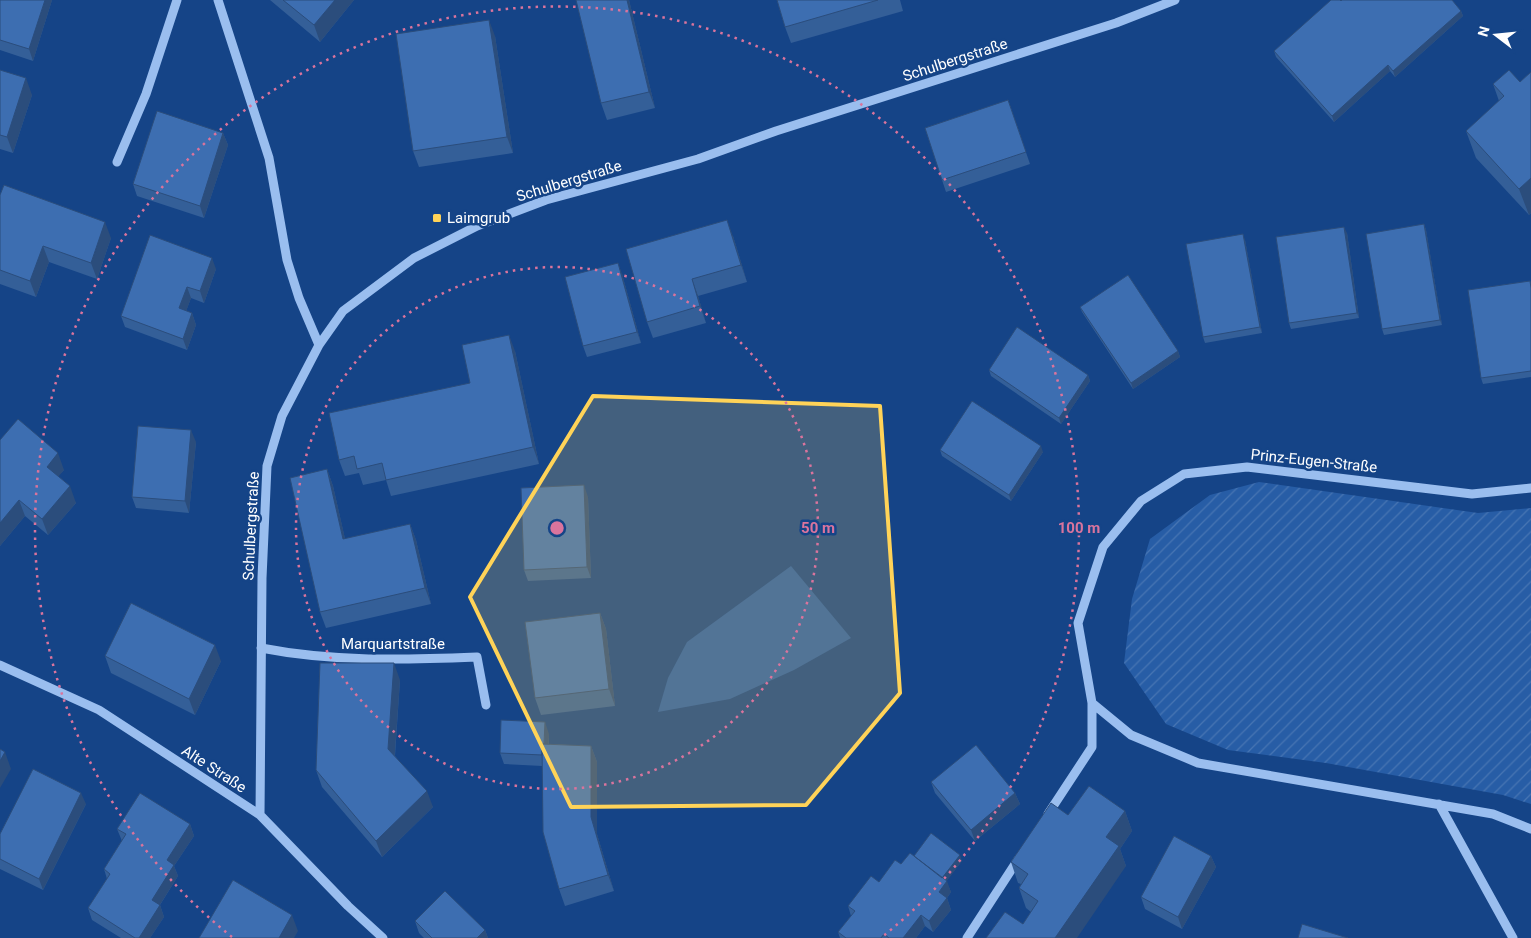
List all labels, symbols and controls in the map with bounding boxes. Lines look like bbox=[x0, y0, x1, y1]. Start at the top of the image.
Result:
north arrow bbox=[1471, 10, 1521, 60]
text: N bbox=[1474, 24, 1493, 38]
street label: Schulbergstraße bbox=[900, 35, 1010, 85]
street label: Schulbergstraße bbox=[514, 156, 624, 206]
place label: Laimgrub bbox=[447, 209, 510, 227]
marker: Laimgrub bbox=[431, 212, 443, 224]
street label: Prinz-Eugen-Straße bbox=[1250, 445, 1378, 477]
street label: Schulbergstraße bbox=[239, 471, 263, 581]
centre of rings bbox=[548, 519, 566, 537]
text: 50 m bbox=[801, 519, 835, 537]
text: 100 m bbox=[1058, 519, 1100, 537]
street label: Marquartstraße bbox=[341, 635, 445, 653]
street label: Alte Straße bbox=[178, 741, 250, 797]

